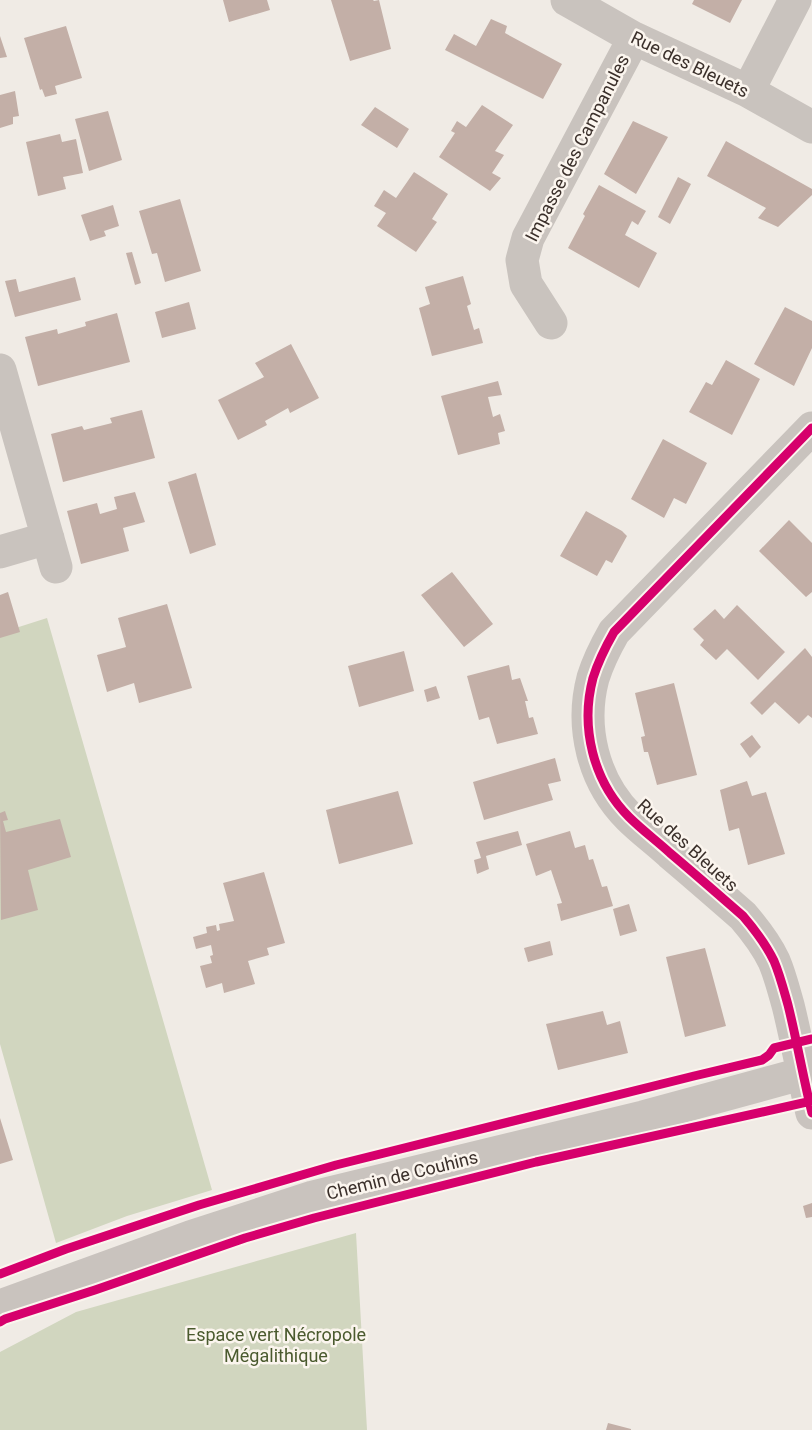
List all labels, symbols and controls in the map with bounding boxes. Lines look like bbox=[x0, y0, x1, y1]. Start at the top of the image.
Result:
street label: Rue des Bleuets bbox=[628, 26, 752, 102]
street label: Impasse des Campanules bbox=[521, 51, 633, 245]
street label: Rue des Bleuets bbox=[633, 794, 743, 896]
street label: Chemin de Couhins bbox=[324, 1146, 480, 1204]
park label: Espace vert Nécropole Mégalithique bbox=[186, 1324, 366, 1366]

